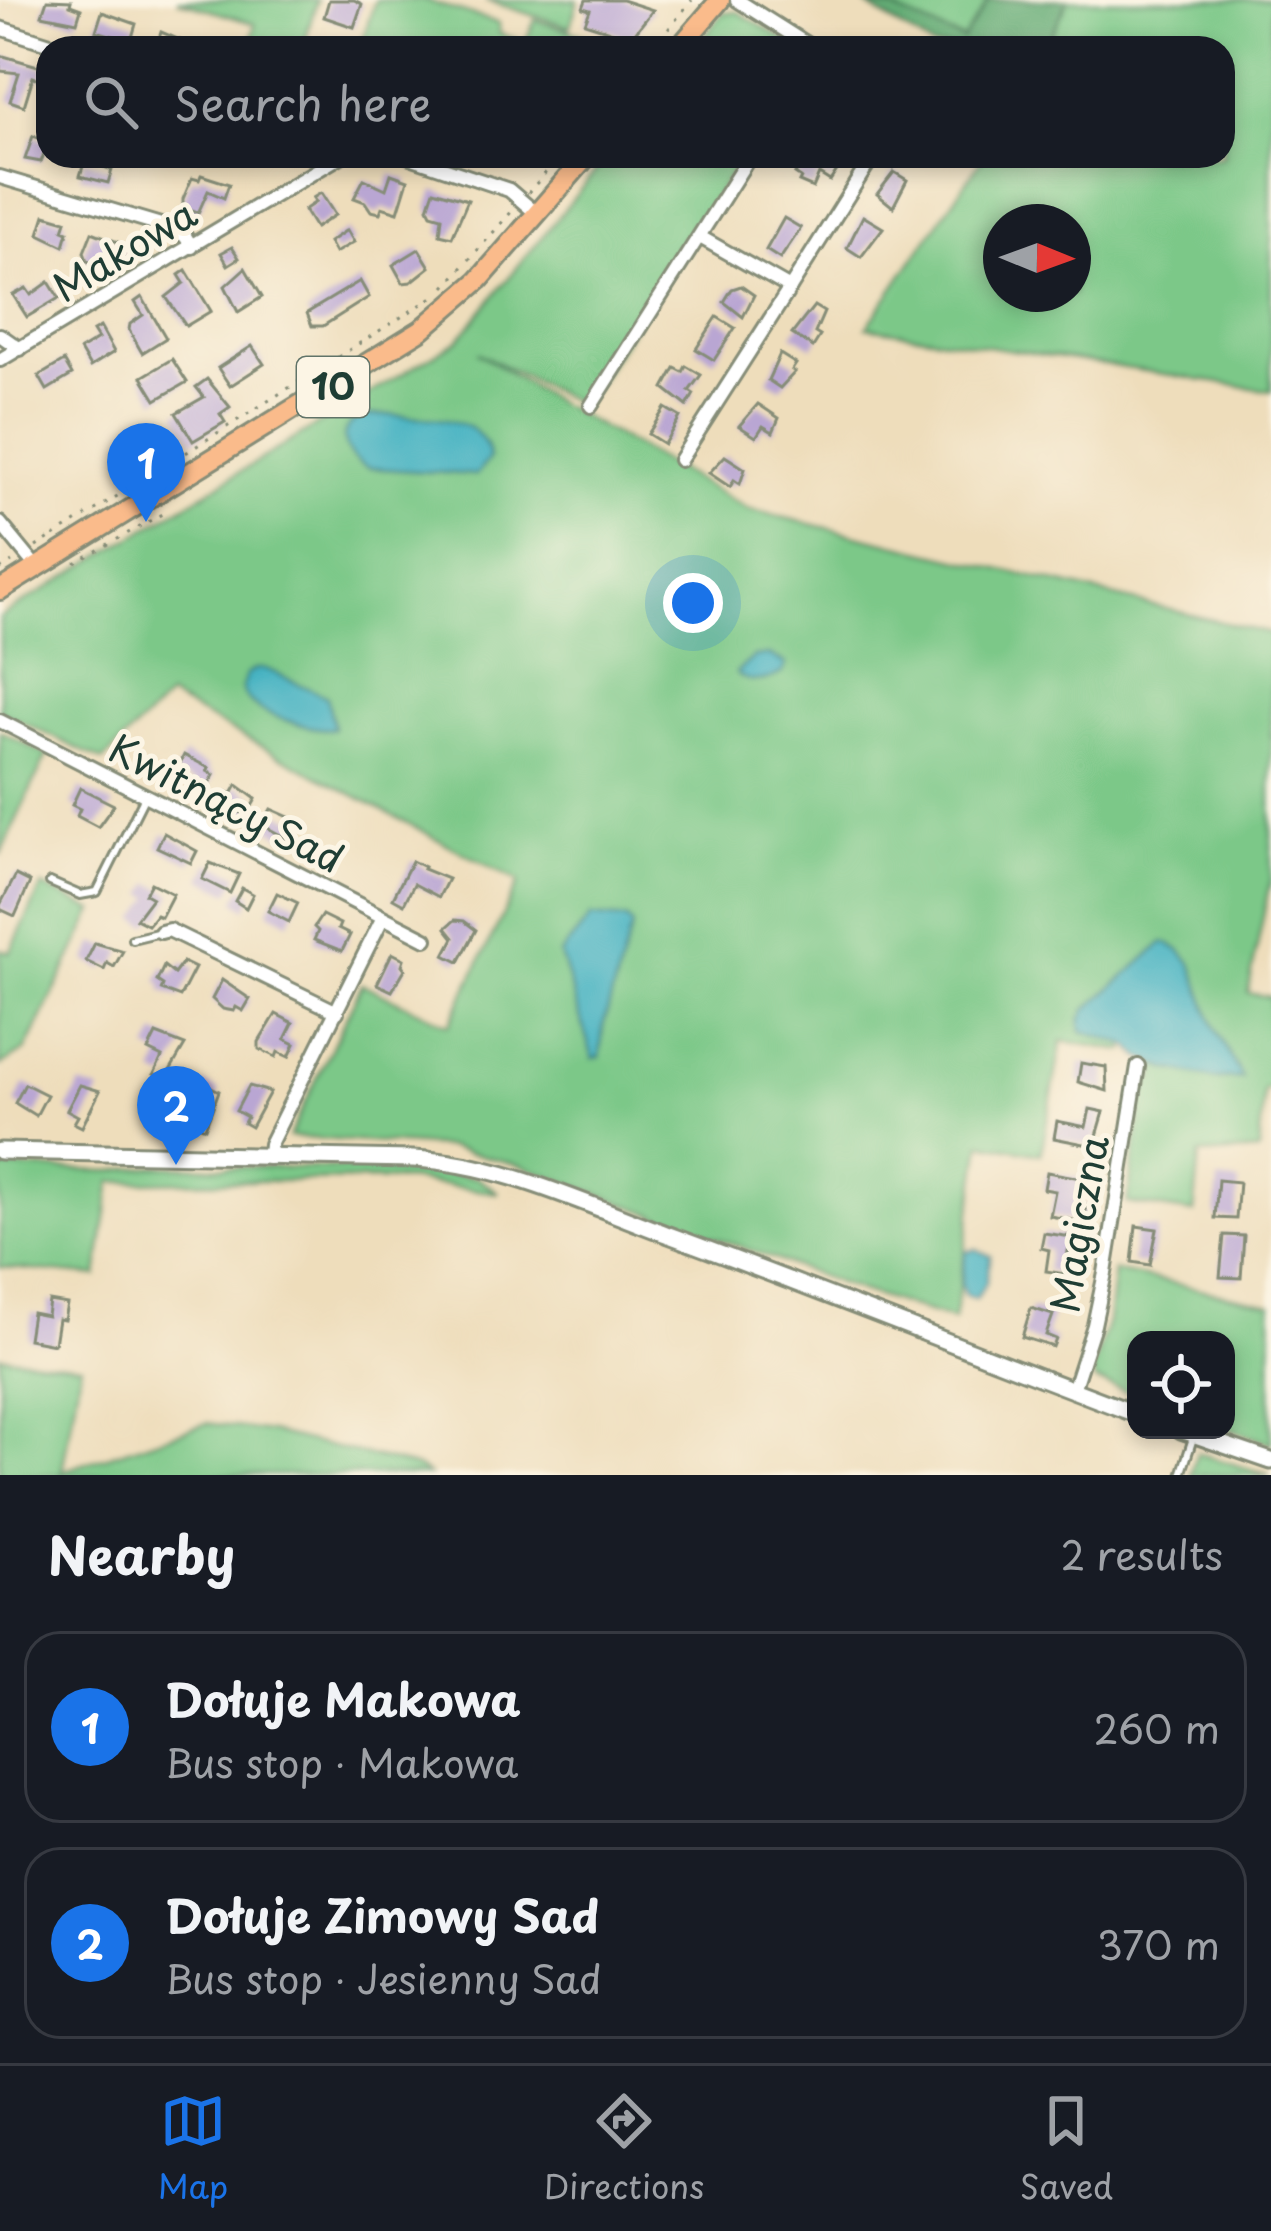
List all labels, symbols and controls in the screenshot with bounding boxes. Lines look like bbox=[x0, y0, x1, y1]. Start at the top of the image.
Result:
search box bbox=[36, 36, 1235, 168]
text: Search here bbox=[174, 68, 431, 136]
icon: search bbox=[78, 69, 144, 135]
street label: Makowa bbox=[41, 182, 207, 315]
north arrow bbox=[983, 204, 1091, 312]
road number: 10 bbox=[297, 357, 369, 417]
pin: 1 bbox=[107, 423, 185, 522]
your location bbox=[663, 573, 723, 633]
street label: Kwitnący Sad bbox=[100, 717, 355, 886]
pin: 2 bbox=[137, 1066, 215, 1165]
street label: Magiczna bbox=[1033, 1130, 1122, 1317]
map controls bbox=[1127, 1331, 1235, 1439]
button: locate bbox=[1127, 1331, 1235, 1439]
text: Nearby bbox=[48, 1515, 235, 1592]
text: 2 results bbox=[1061, 1524, 1223, 1583]
text: Dołuje Makowa bbox=[165, 1664, 521, 1732]
text: 1 bbox=[81, 1698, 99, 1757]
text: 260 m bbox=[1093, 1698, 1220, 1757]
text: Bus stop · Makowa bbox=[165, 1732, 518, 1791]
text: Dołuje Zimowy Sad bbox=[165, 1880, 599, 1948]
text: 2 bbox=[76, 1914, 104, 1973]
text: 370 m bbox=[1097, 1914, 1220, 1973]
text: Bus stop · Jesienny Sad bbox=[165, 1948, 602, 2007]
tab: Map bbox=[158, 2088, 228, 2210]
tab: Directions bbox=[544, 2088, 704, 2210]
tab: Saved bbox=[1020, 2088, 1113, 2210]

